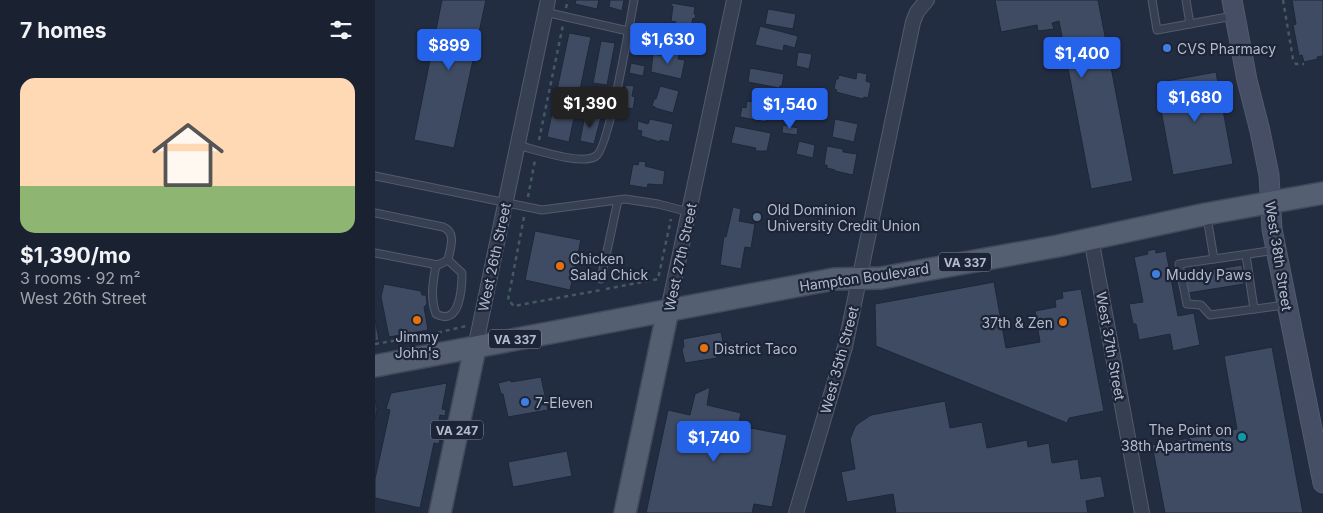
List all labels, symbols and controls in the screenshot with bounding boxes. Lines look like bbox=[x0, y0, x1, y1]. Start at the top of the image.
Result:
icon: filters bbox=[327, 16, 355, 44]
text: 7 homes bbox=[20, 18, 107, 43]
pin: $1,630 bbox=[627, 22, 709, 65]
pin: $899 bbox=[419, 28, 479, 71]
text: $1,630 bbox=[641, 29, 695, 49]
text: $899 bbox=[428, 35, 470, 55]
pin: $1,400 bbox=[1041, 36, 1123, 79]
place label: CVS Pharmacy bbox=[1177, 40, 1276, 57]
marker: CVS Pharmacy bbox=[1161, 42, 1173, 54]
text: $1,400 bbox=[1054, 43, 1110, 63]
pin: $1,680 bbox=[1154, 80, 1236, 123]
pin: $1,390 bbox=[549, 86, 631, 129]
text: $1,680 bbox=[1168, 87, 1222, 107]
pin: $1,540 bbox=[749, 88, 831, 130]
text: $1,390 bbox=[563, 93, 617, 113]
text: $1,540 bbox=[763, 94, 817, 114]
icon: home bbox=[143, 110, 233, 200]
street label: West 38th Street bbox=[1262, 200, 1296, 312]
street label: West 26th Street bbox=[474, 201, 514, 313]
street label: West 27th Street bbox=[660, 201, 700, 313]
place label: Old Dominion University Credit Union bbox=[767, 201, 920, 234]
marker: Old Dominion University Credit Union bbox=[751, 211, 763, 223]
text: $1,390/mo bbox=[20, 243, 131, 268]
place label: Chicken Salad Chick bbox=[570, 250, 648, 283]
road number: VA 337 bbox=[939, 252, 991, 272]
street label: Hampton Boulevard bbox=[798, 259, 930, 295]
marker: Chicken Salad Chick bbox=[554, 260, 566, 272]
place label: Muddy Paws bbox=[1166, 266, 1252, 283]
text: 3 rooms · 92 m² bbox=[20, 268, 141, 288]
marker: Muddy Paws bbox=[1150, 268, 1162, 280]
text: West 26th Street bbox=[20, 288, 146, 308]
street label: West 37th Street bbox=[1093, 290, 1129, 402]
street label: West 35th Street bbox=[816, 304, 862, 416]
marker: Jimmy John's bbox=[411, 314, 423, 326]
place label: 37th & Zen bbox=[981, 314, 1053, 331]
marker: 37th & Zen bbox=[1057, 316, 1069, 328]
place label: Jimmy John's bbox=[395, 328, 439, 361]
road number: VA 337 bbox=[489, 329, 541, 348]
place label: District Taco bbox=[714, 340, 797, 357]
marker: District Taco bbox=[698, 342, 710, 354]
place label: 7-Eleven bbox=[535, 394, 593, 411]
marker: 7-Eleven bbox=[519, 396, 531, 408]
road number: VA 247 bbox=[431, 420, 483, 440]
pin: $1,740 bbox=[673, 420, 755, 463]
place label: The Point on 38th Apartments bbox=[1121, 421, 1232, 454]
text: $1,740 bbox=[688, 427, 740, 447]
marker: The Point on 38th Apartments bbox=[1236, 431, 1248, 443]

